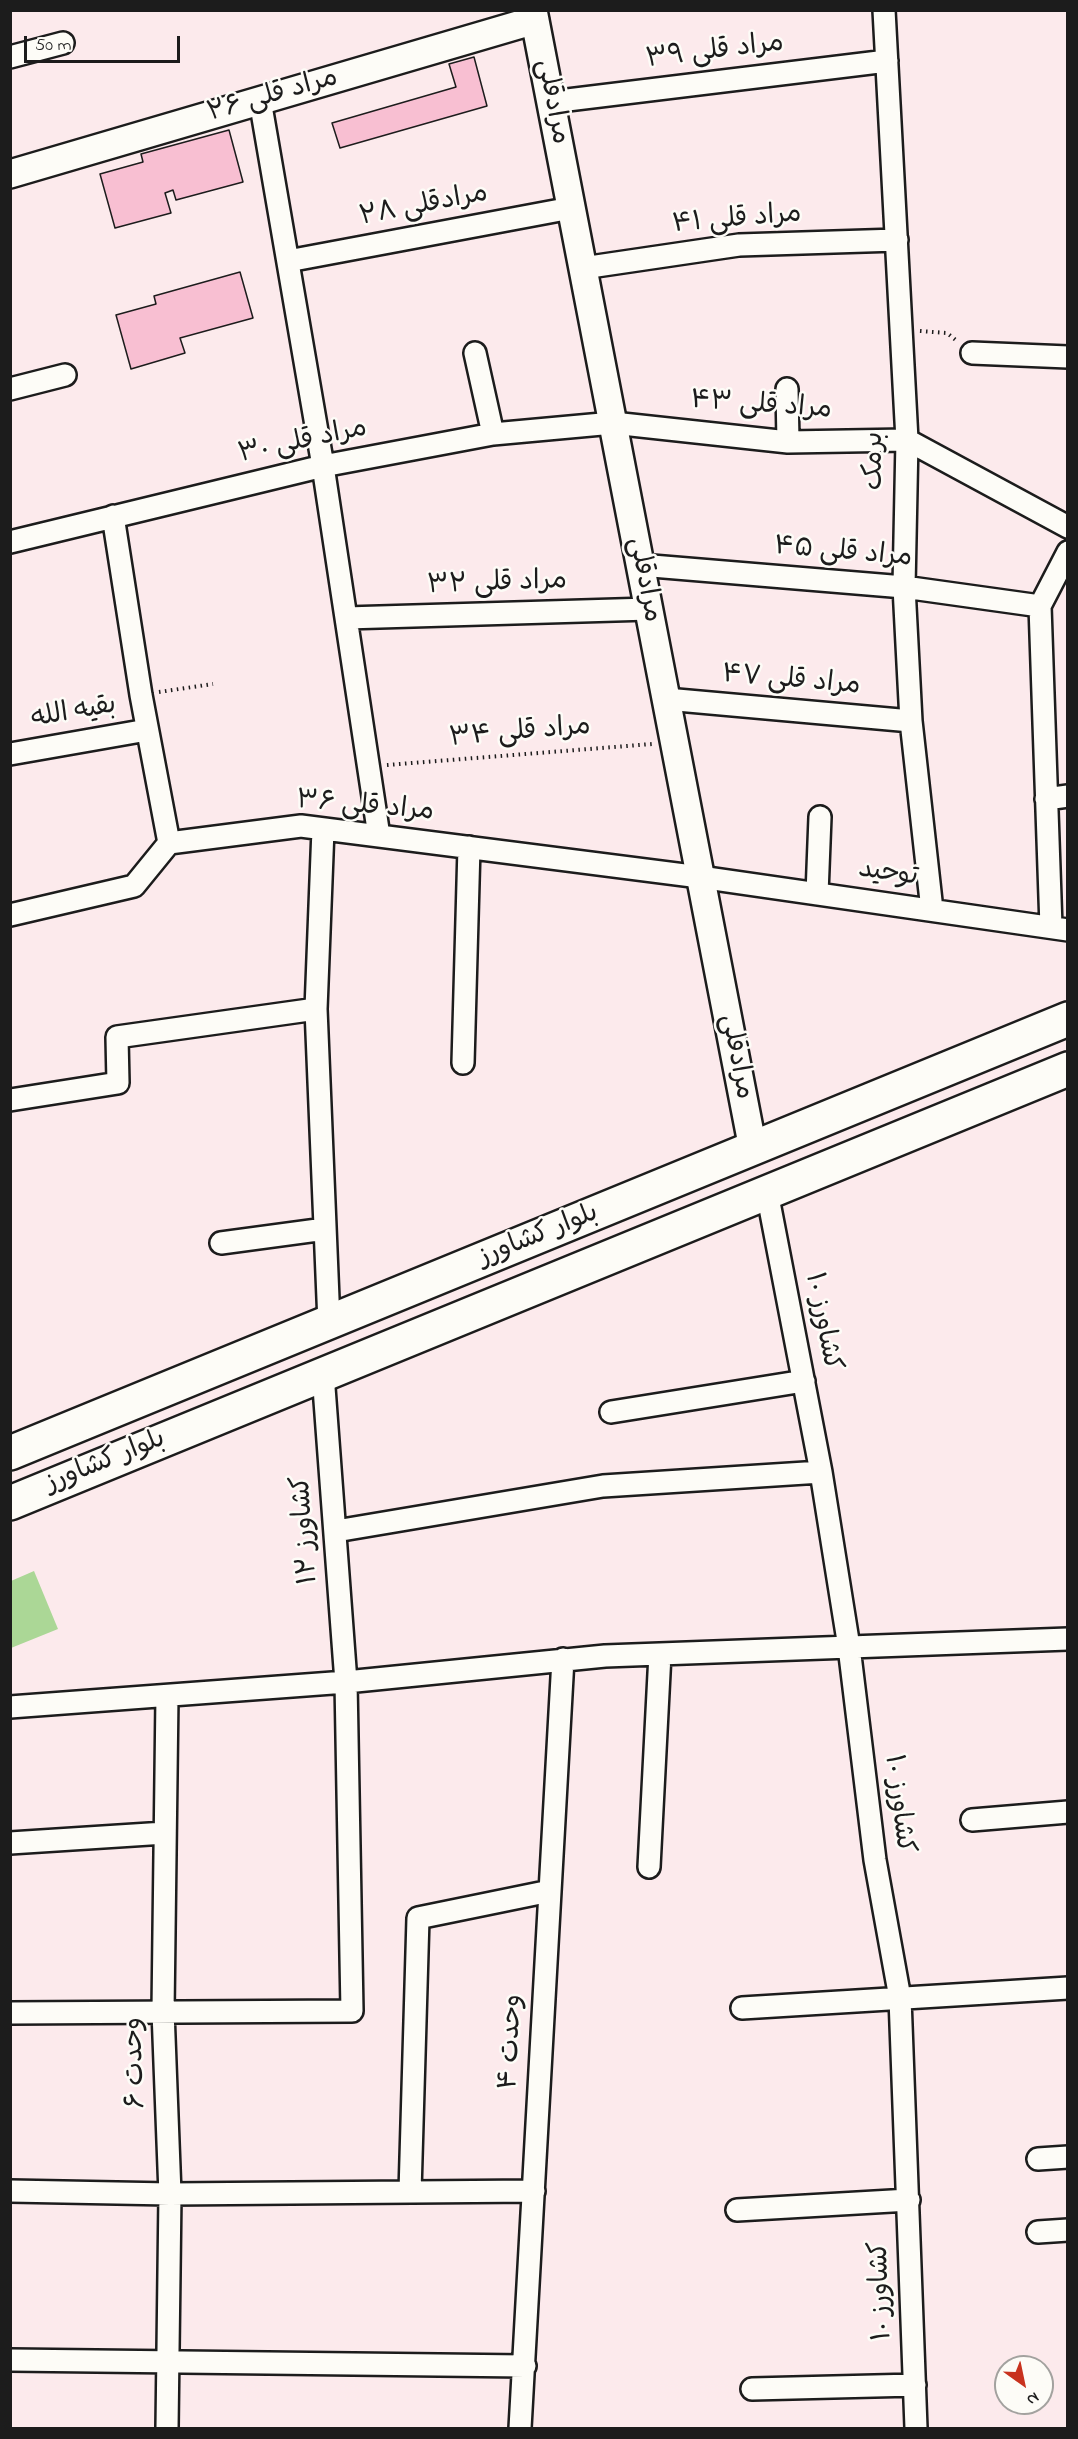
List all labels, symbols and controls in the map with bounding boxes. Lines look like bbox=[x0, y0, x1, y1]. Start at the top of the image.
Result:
scale bar bbox=[27, 24, 183, 62]
street label: مراد قلی ۳۹ bbox=[644, 28, 786, 78]
text: 50 m bbox=[35, 33, 72, 59]
street label: مرادقلی bbox=[527, 57, 575, 147]
street label: مراد قلی ۲۶ bbox=[204, 63, 342, 131]
street label: مرادقلی ۲۸ bbox=[357, 179, 491, 235]
street label: مراد قلی ۴۱ bbox=[671, 199, 803, 243]
street label: مراد قلی ۴۳ bbox=[689, 386, 833, 428]
street label: مراد قلی ۳۰ bbox=[236, 414, 370, 472]
street label: برمک bbox=[861, 432, 893, 490]
street label: مراد قلی ۴۵ bbox=[773, 532, 913, 576]
street label: مرادقلی bbox=[619, 535, 667, 625]
street label: مراد قلی ۳۲ bbox=[427, 566, 567, 604]
street label: مراد قلی ۴۷ bbox=[720, 660, 862, 704]
street label: بقیه الله bbox=[29, 691, 119, 737]
street label: مراد قلی ۳۴ bbox=[448, 712, 592, 756]
street label: مراد قلی ۳۶ bbox=[295, 786, 435, 830]
street label: توحید bbox=[856, 855, 920, 895]
street label: مرادقلی bbox=[711, 1012, 759, 1102]
street label: بلوار کشاورز bbox=[474, 1198, 604, 1276]
street label: کشاورز ۱۰ bbox=[796, 1270, 846, 1374]
street label: بلوار کشاورز bbox=[41, 1424, 171, 1502]
street label: کشاورز ۱۲ bbox=[287, 1475, 327, 1585]
street label: کشاورز ۱۰ bbox=[875, 1753, 919, 1855]
street label: وحدت ۴ bbox=[494, 1993, 532, 2091]
street label: وحدت ۶ bbox=[119, 2017, 155, 2109]
street label: کشاورز ۱۰ bbox=[865, 2241, 901, 2341]
north arrow bbox=[994, 2355, 1054, 2415]
text: N bbox=[1022, 2385, 1044, 2411]

